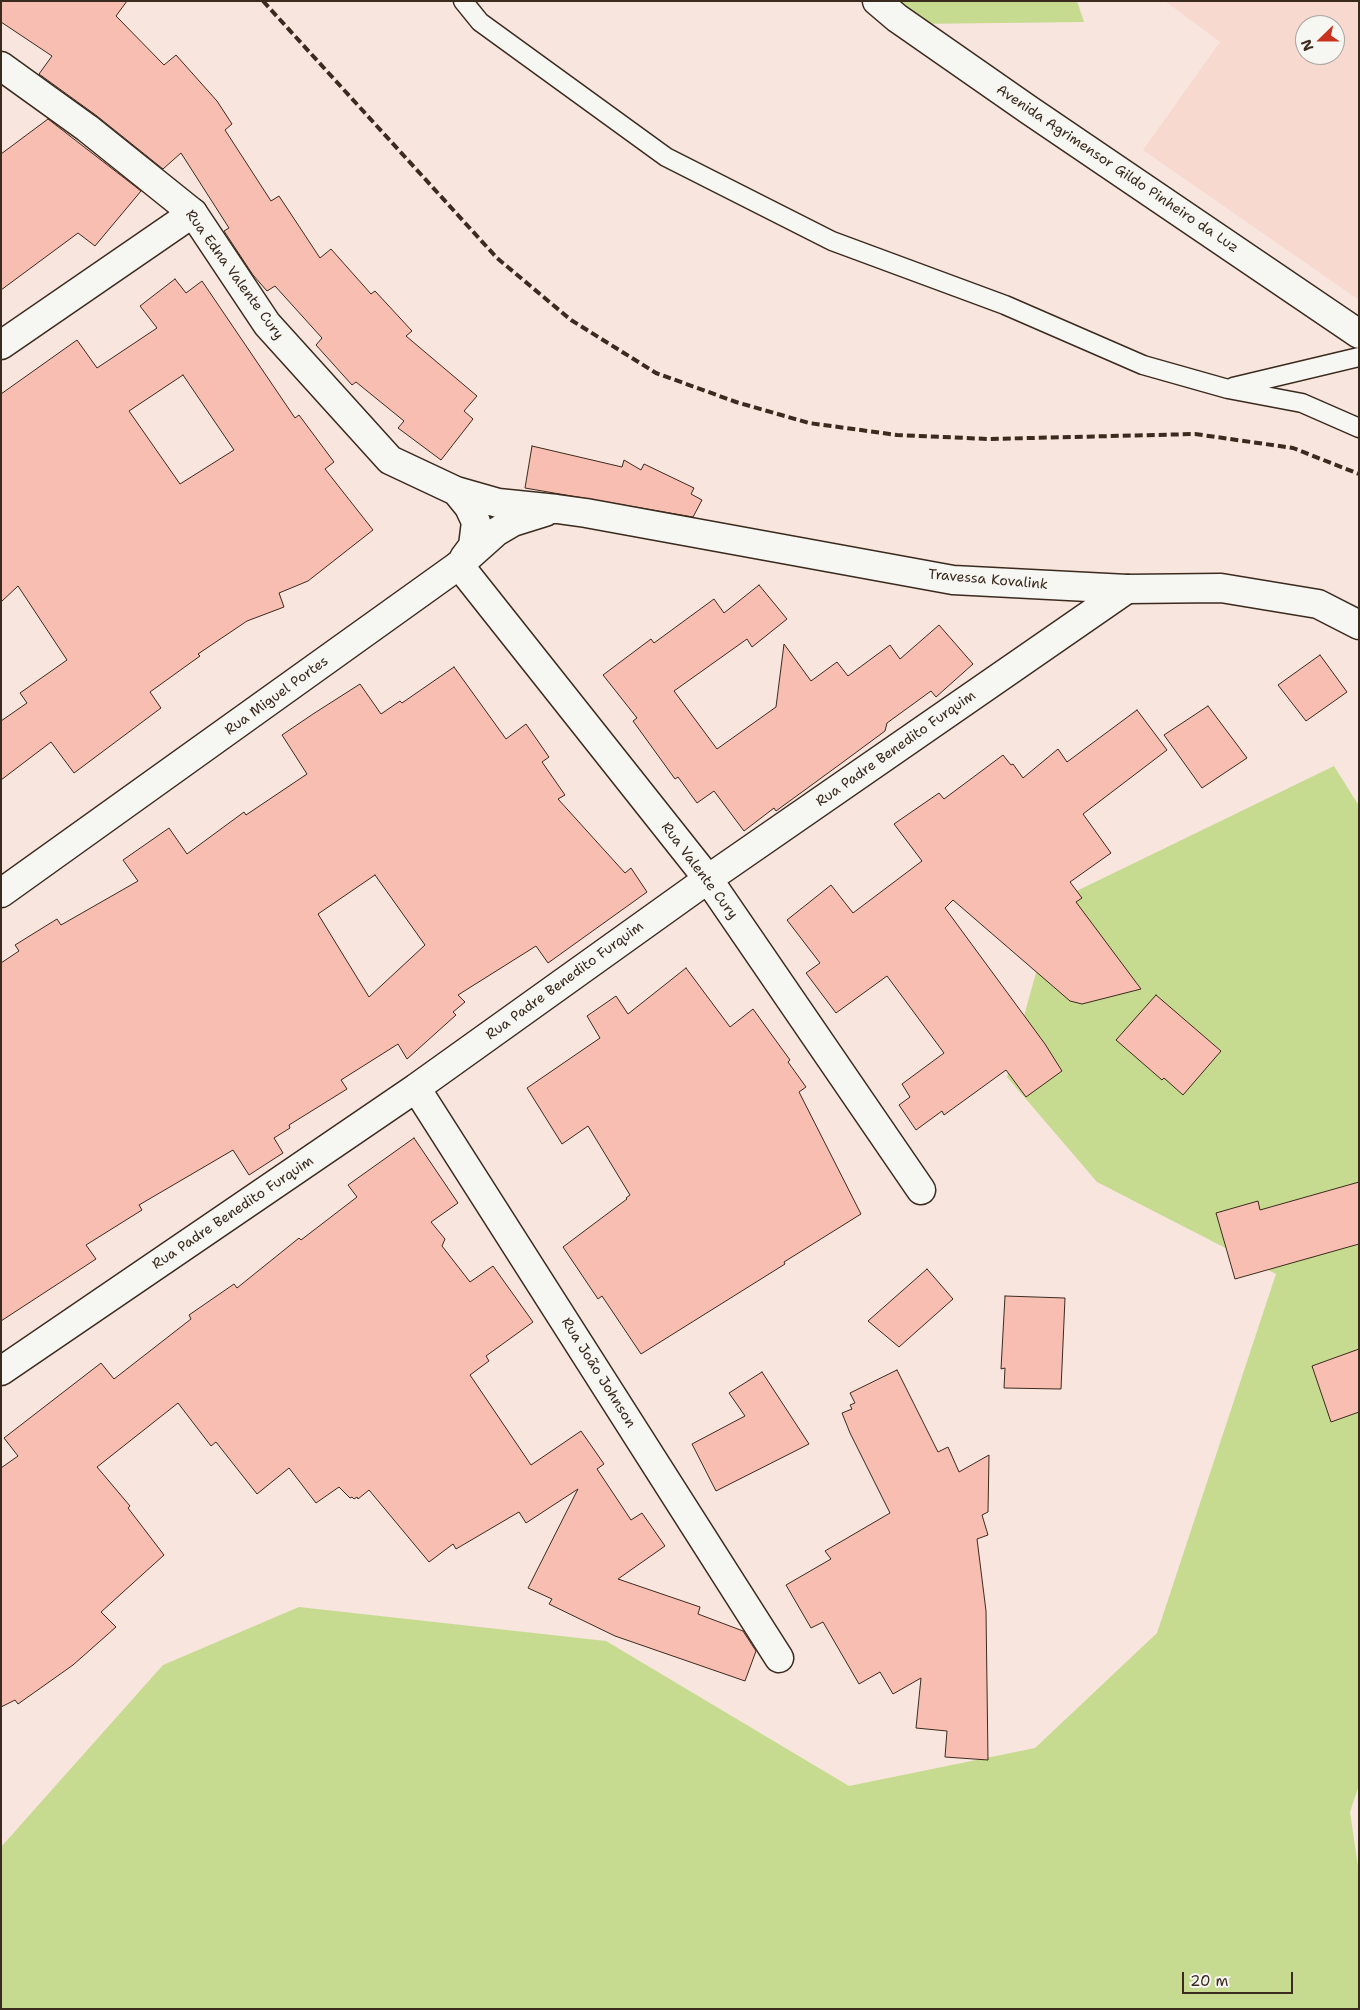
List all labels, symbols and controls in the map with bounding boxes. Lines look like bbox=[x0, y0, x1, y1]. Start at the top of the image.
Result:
north arrow bbox=[1295, 15, 1345, 65]
text: N bbox=[1297, 37, 1317, 54]
street label: Avenida Agrimensor Gildo Pinheiro da Luz bbox=[993, 81, 1241, 257]
street label: Rua Edna Valente Cury bbox=[181, 207, 287, 343]
street label: Travessa Kovalink bbox=[927, 566, 1049, 594]
street label: Rua Miguel Portes bbox=[222, 653, 332, 739]
street label: Rua Padre Benedito Furquim bbox=[813, 687, 979, 811]
street label: Rua Valente Cury bbox=[657, 819, 741, 923]
street label: Rua Padre Benedito Furquim bbox=[483, 918, 647, 1044]
street label: Rua Padre Benedito Furquim bbox=[149, 1153, 317, 1273]
street label: Rua João Johnson bbox=[557, 1315, 639, 1431]
scale bar bbox=[1185, 1962, 1296, 1994]
text: 20 m bbox=[1190, 1971, 1229, 1991]

